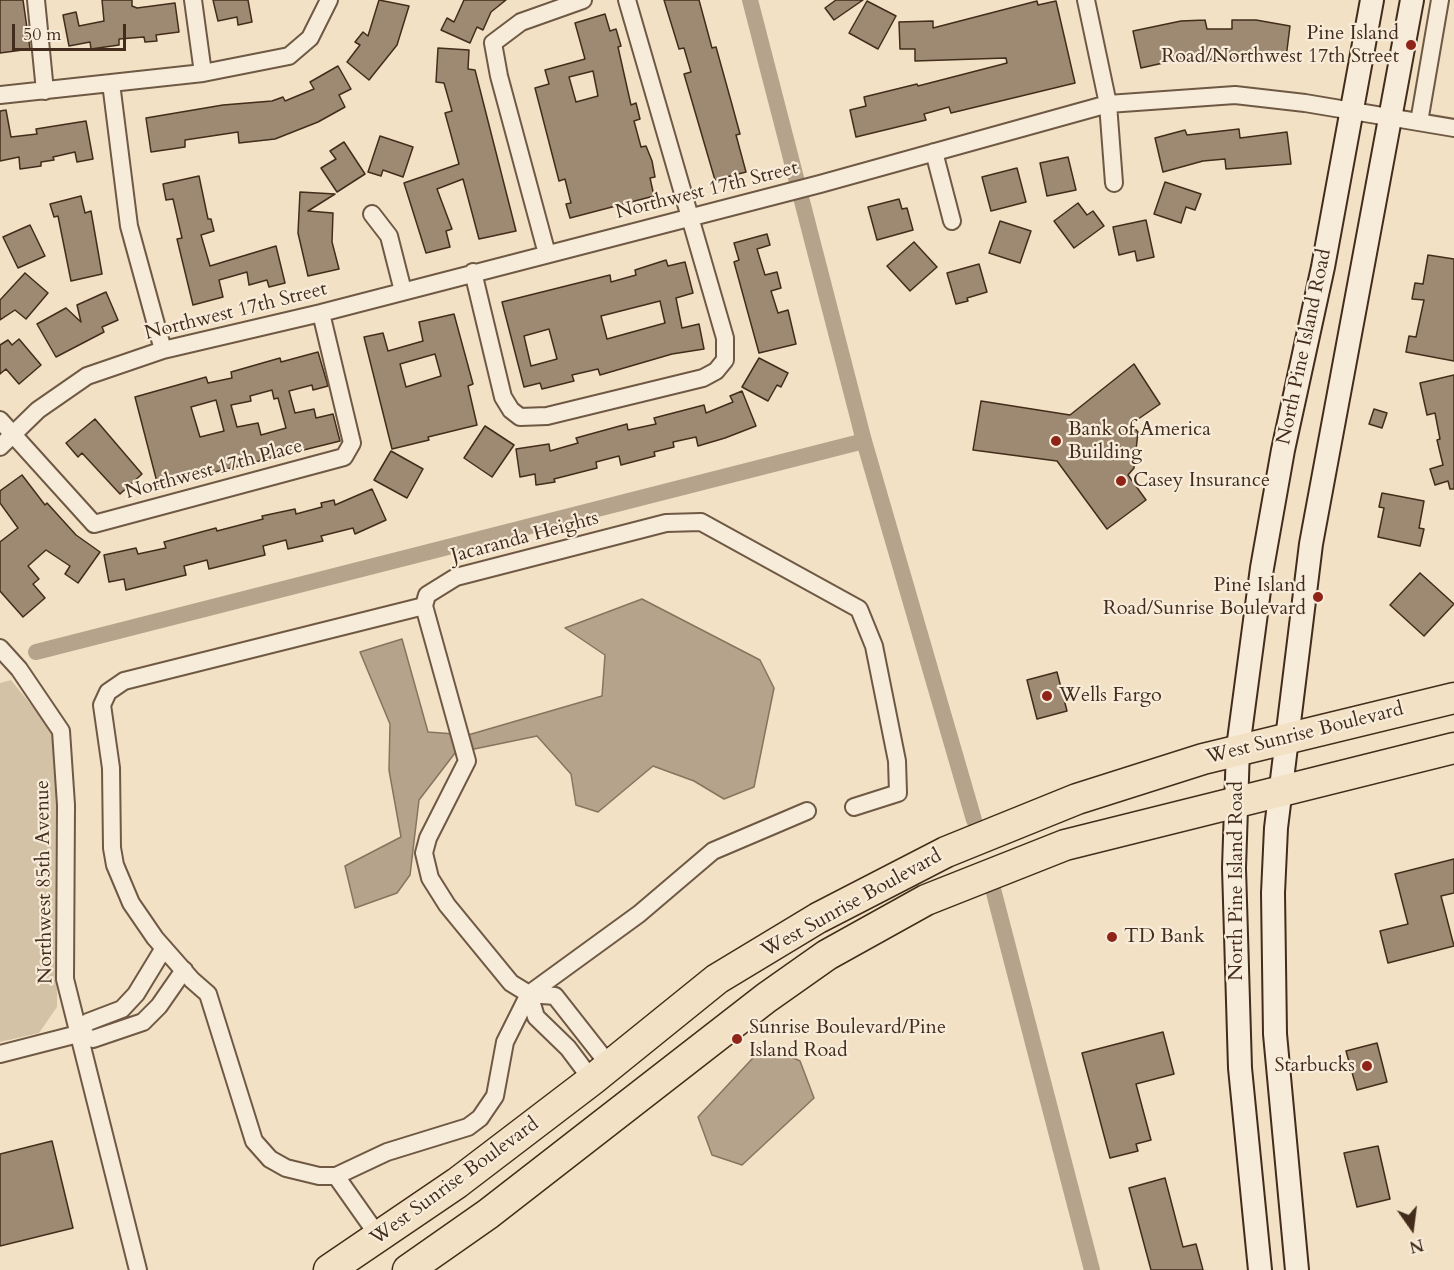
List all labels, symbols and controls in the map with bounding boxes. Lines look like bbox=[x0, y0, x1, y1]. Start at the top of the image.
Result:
scale bar bbox=[15, 12, 129, 50]
text: 50 m bbox=[23, 22, 62, 47]
place label: Pine Island Road/Northwest 17th Street bbox=[1161, 22, 1399, 69]
marker: Pine Island Road/Northwest 17th Street bbox=[1404, 38, 1418, 52]
street label: Northwest 17th Street bbox=[613, 157, 801, 225]
street label: North Pine Island Road bbox=[1273, 247, 1337, 447]
street label: Northwest 17th Street bbox=[142, 278, 330, 346]
place label: Bank of America Building bbox=[1068, 418, 1211, 465]
marker: Bank of America Building bbox=[1049, 434, 1063, 448]
street label: Northwest 17th Place bbox=[123, 435, 305, 505]
place label: Casey Insurance bbox=[1133, 469, 1270, 493]
marker: Casey Insurance bbox=[1114, 474, 1128, 488]
street label: Jacaranda Heights bbox=[449, 507, 601, 569]
place label: Pine Island Road/Sunrise Boulevard bbox=[1103, 574, 1306, 621]
marker: Pine Island Road/Sunrise Boulevard bbox=[1311, 590, 1325, 604]
place label: Wells Fargo bbox=[1059, 684, 1162, 708]
marker: Wells Fargo bbox=[1040, 689, 1054, 703]
street label: West Sunrise Boulevard bbox=[1204, 698, 1406, 770]
street label: Northwest 85th Avenue bbox=[31, 780, 59, 984]
street label: North Pine Island Road bbox=[1225, 781, 1249, 981]
street label: West Sunrise Boulevard bbox=[758, 844, 946, 964]
place label: TD Bank bbox=[1124, 925, 1205, 949]
marker: TD Bank bbox=[1105, 930, 1119, 944]
place label: Sunrise Boulevard/Pine Island Road bbox=[749, 1016, 946, 1063]
marker: Sunrise Boulevard/Pine Island Road bbox=[730, 1032, 744, 1046]
place label: Starbucks bbox=[1275, 1054, 1355, 1078]
marker: Starbucks bbox=[1360, 1059, 1374, 1073]
street label: West Sunrise Boulevard bbox=[366, 1113, 544, 1251]
north arrow bbox=[1382, 1198, 1442, 1258]
text: N bbox=[1407, 1233, 1426, 1258]

